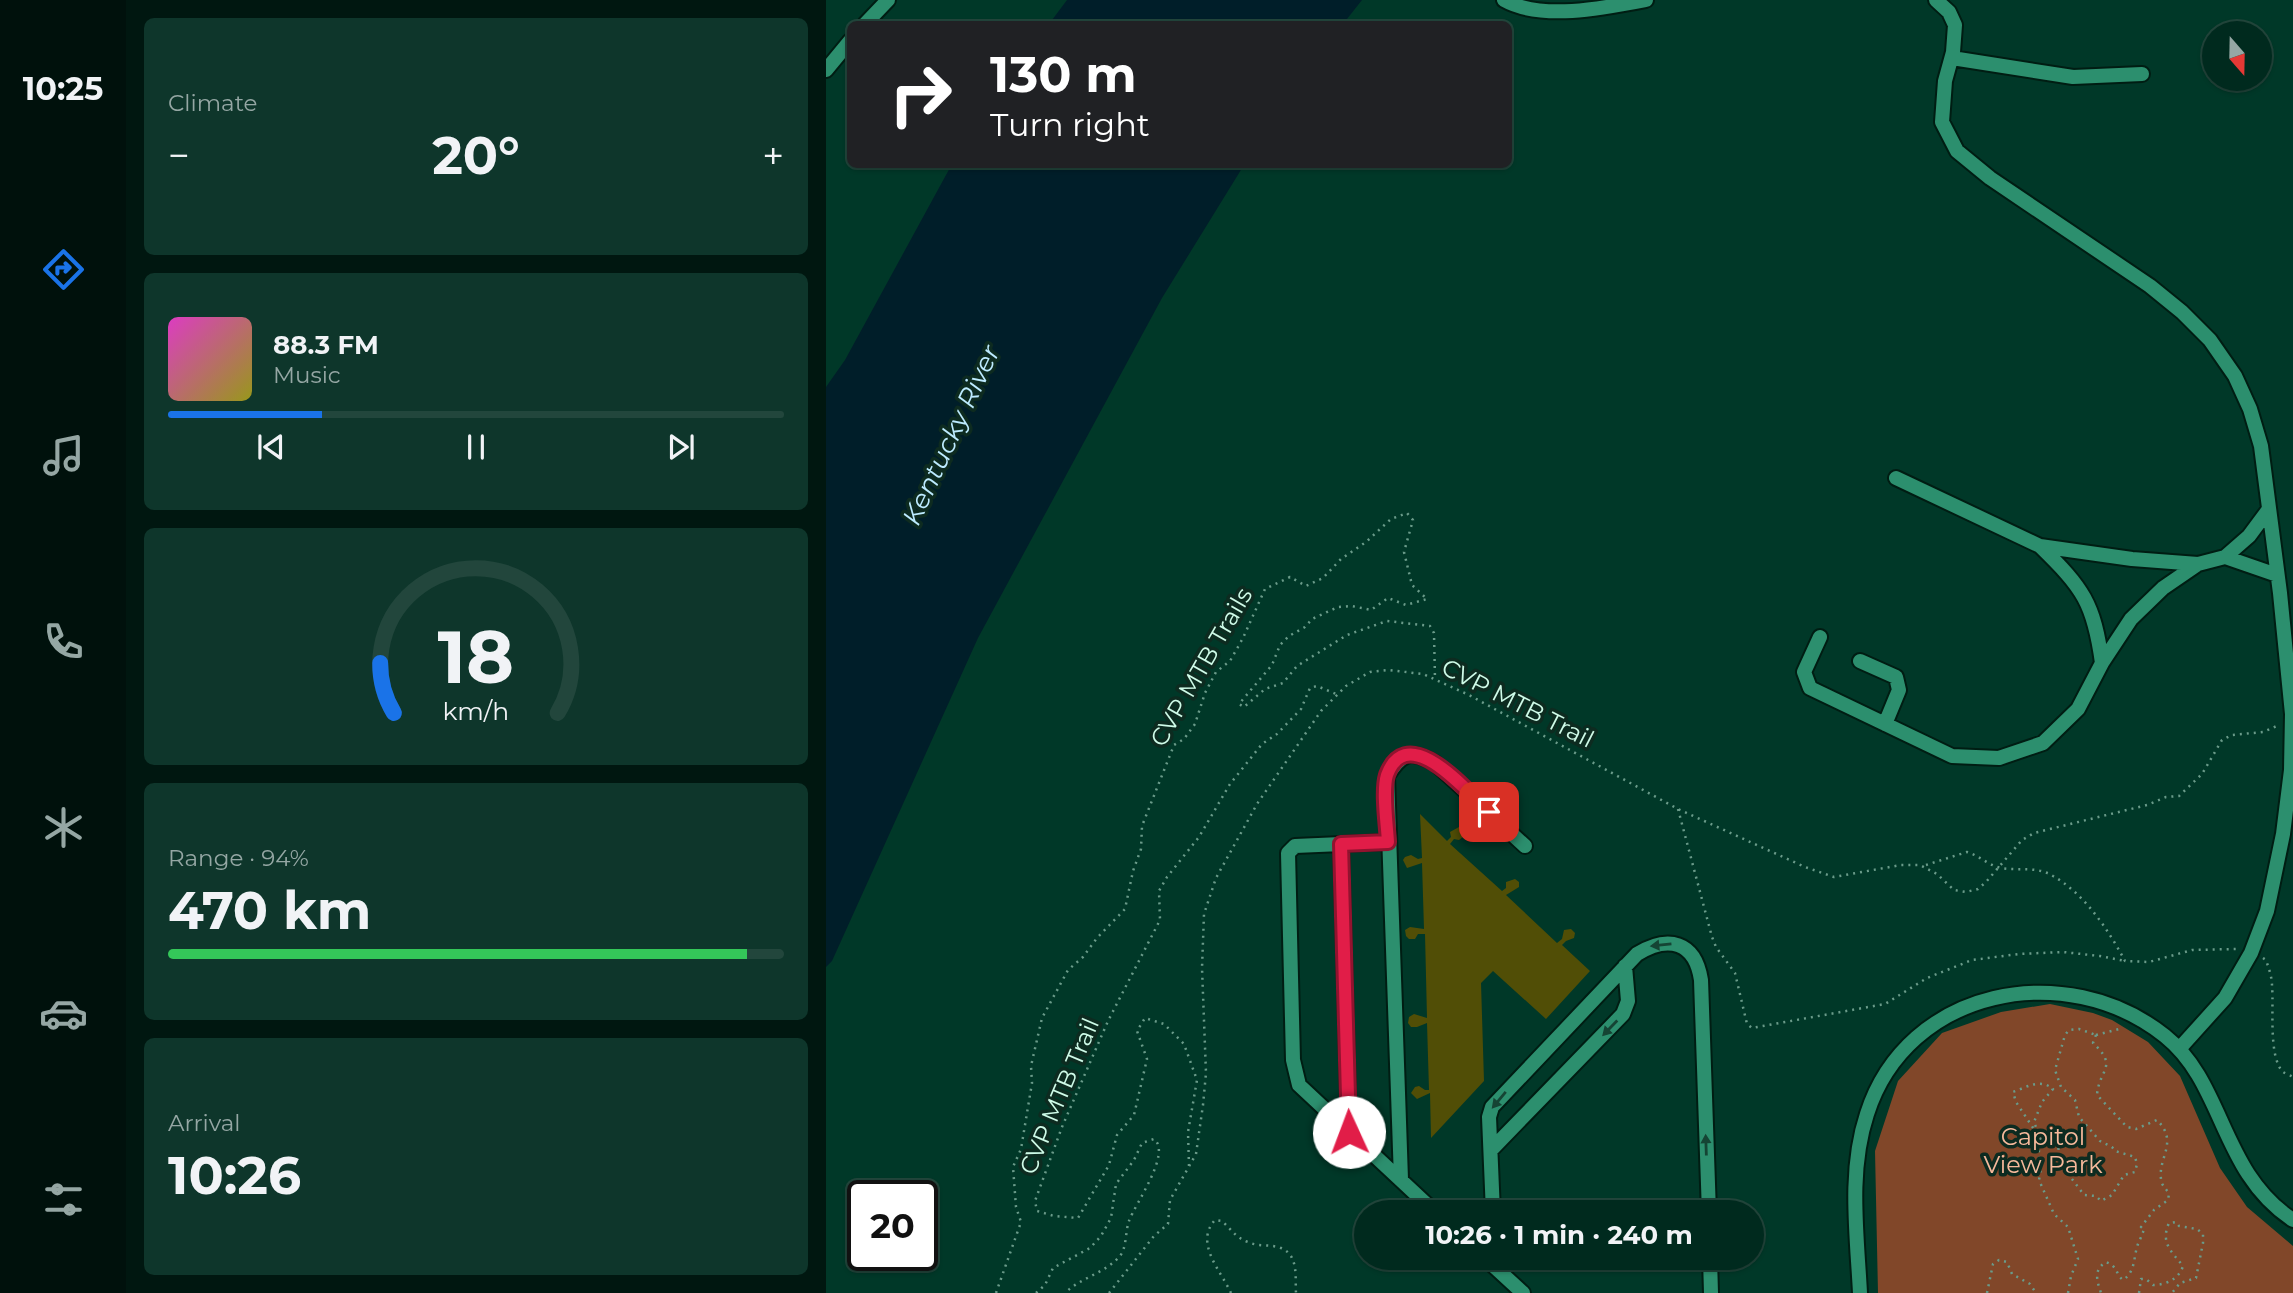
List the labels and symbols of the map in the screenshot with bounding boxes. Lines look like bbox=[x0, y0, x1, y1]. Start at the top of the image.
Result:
north arrow bbox=[2202, 21, 2272, 91]
water label: Kentucky River bbox=[895, 339, 1007, 530]
street label: CVP MTB Trails bbox=[1144, 582, 1258, 752]
street label: CVP MTB Trail bbox=[1437, 652, 1599, 754]
pin bbox=[1459, 782, 1519, 842]
one-way arrow bbox=[1650, 940, 1672, 951]
street label: CVP MTB Trail bbox=[1013, 1013, 1105, 1179]
one-way arrow bbox=[1601, 1019, 1618, 1036]
one-way arrow bbox=[1492, 1091, 1507, 1109]
position arrow bbox=[1312, 1095, 1386, 1169]
park label: Capitol View Park bbox=[1983, 1122, 2103, 1179]
one-way arrow bbox=[1701, 1133, 1712, 1155]
speed limit sign: 20 bbox=[847, 1180, 938, 1271]

